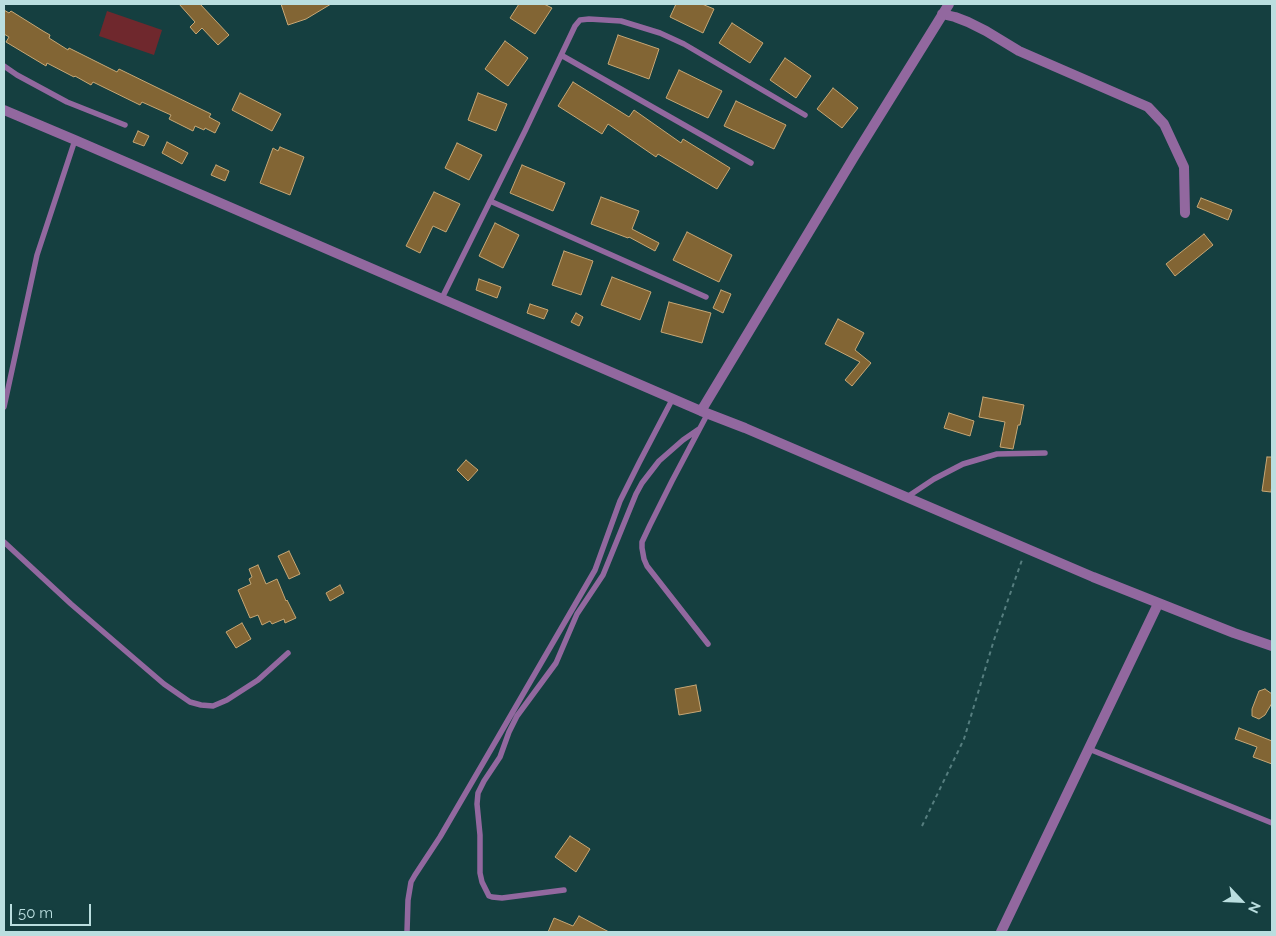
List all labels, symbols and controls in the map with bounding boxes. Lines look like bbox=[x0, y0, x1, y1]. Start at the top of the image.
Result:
north arrow bbox=[1216, 876, 1266, 926]
scale bar bbox=[12, 894, 94, 926]
text: N bbox=[1245, 899, 1264, 916]
text: 50 m bbox=[18, 904, 53, 922]

